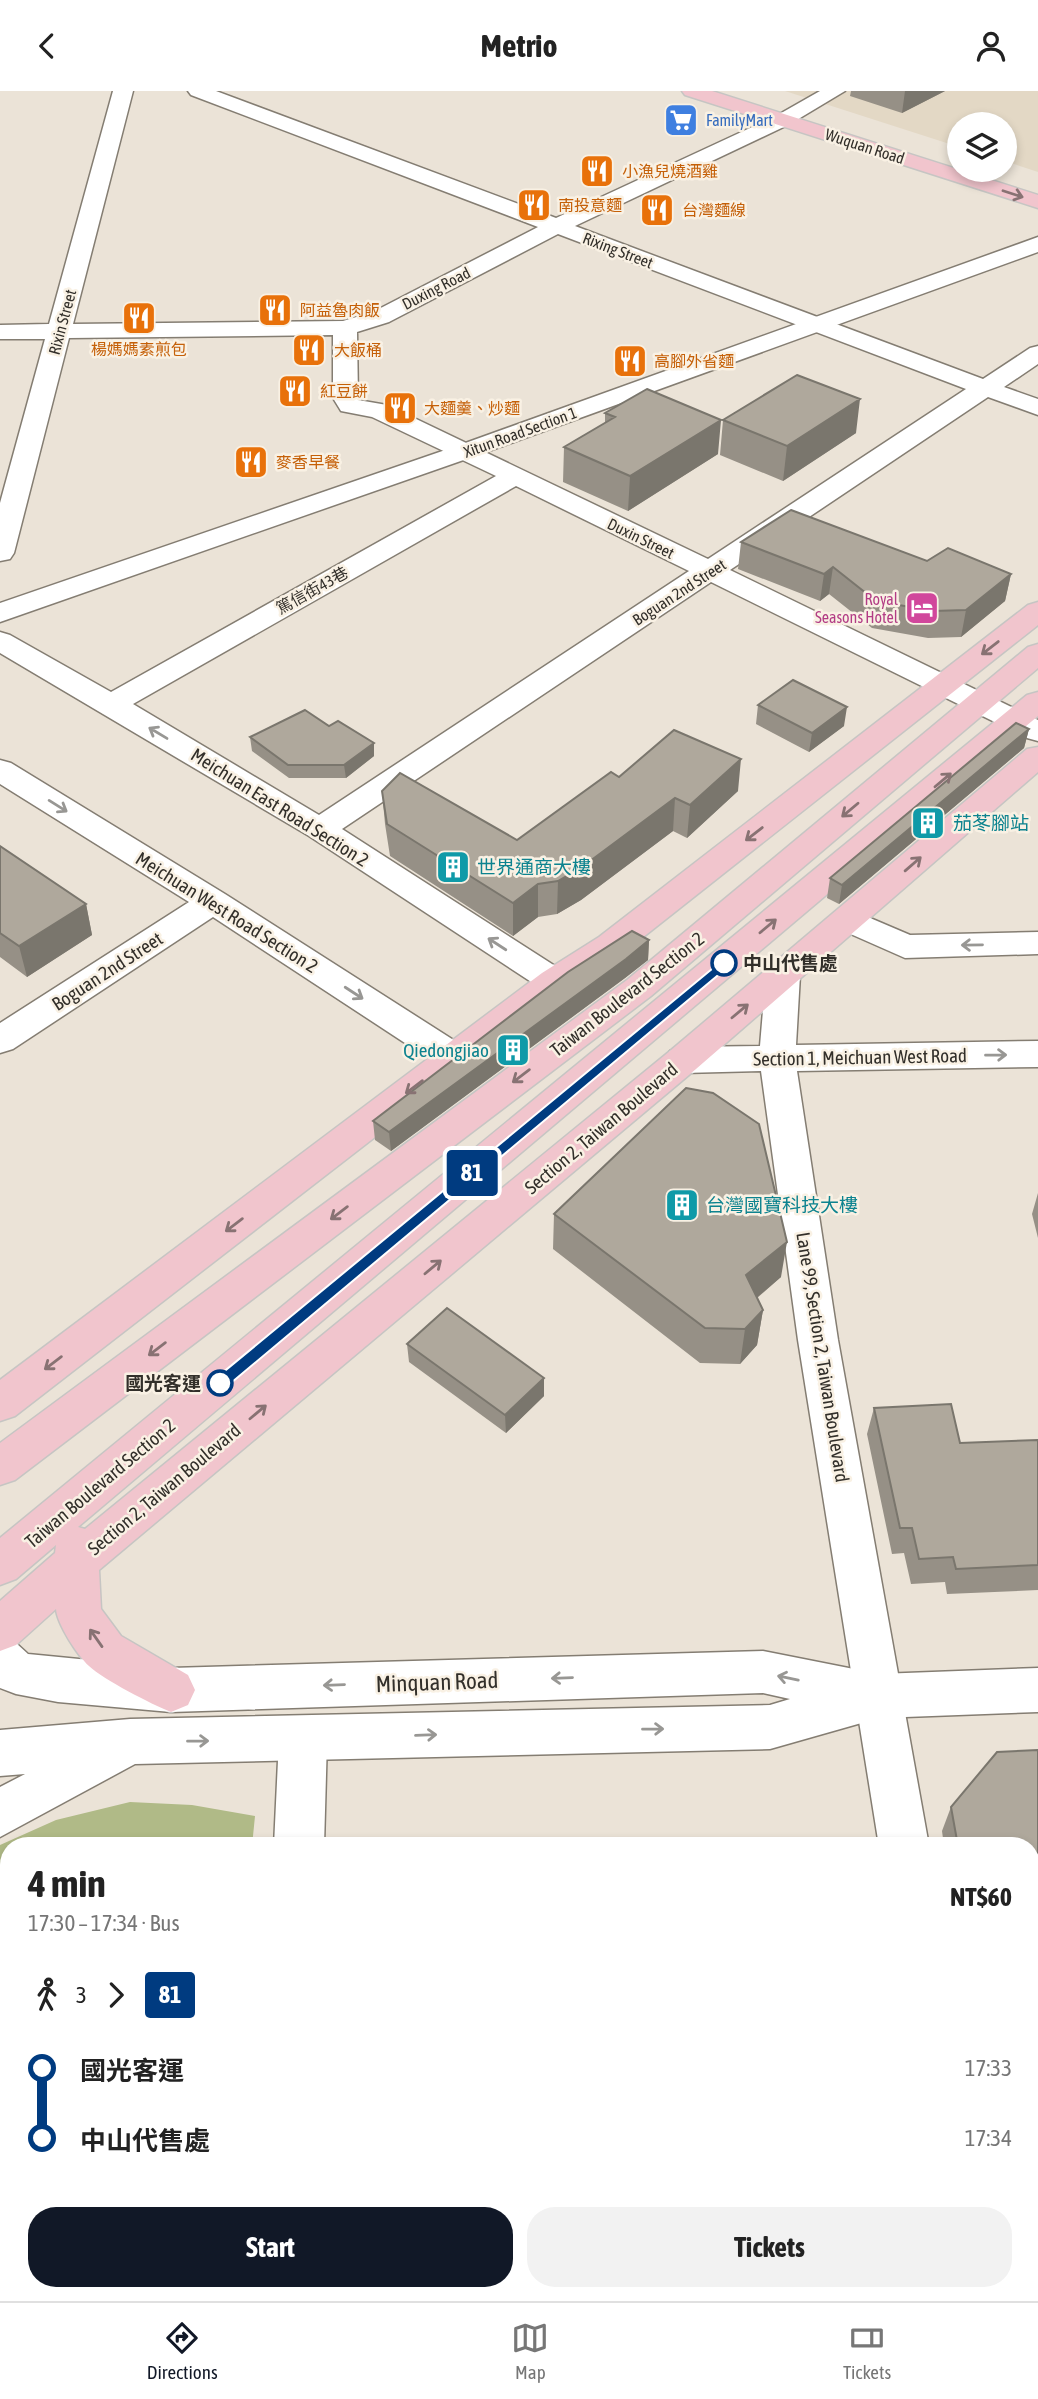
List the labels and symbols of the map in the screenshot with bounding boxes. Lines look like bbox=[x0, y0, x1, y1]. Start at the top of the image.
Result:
supermarket icon: FamilyMart bbox=[662, 101, 700, 139]
place label: FamilyMart bbox=[706, 111, 773, 130]
street label: Wuquan Road bbox=[823, 125, 907, 168]
restaurant icon: 小漁兒燒酒雞 bbox=[578, 152, 616, 190]
place label: 小漁兒燒酒雞 bbox=[622, 162, 718, 180]
restaurant icon: 南投意麵 bbox=[515, 186, 553, 224]
one-way arrow bbox=[1002, 188, 1024, 201]
restaurant icon: 台灣麵線 bbox=[638, 191, 676, 229]
place label: 南投意麵 bbox=[558, 196, 622, 214]
place label: 台灣麵線 bbox=[682, 201, 746, 219]
street label: Rixing Street bbox=[580, 228, 656, 273]
street label: Duxing Road bbox=[399, 263, 474, 314]
street label: Rixin Street bbox=[45, 287, 79, 357]
restaurant icon: 阿益魯肉飯 bbox=[256, 291, 294, 329]
restaurant icon: 楊媽媽素煎包 bbox=[120, 299, 158, 337]
place label: 阿益魯肉飯 bbox=[300, 301, 380, 319]
restaurant icon: 大飯桶 bbox=[290, 331, 328, 369]
place label: 楊媽媽素煎包 bbox=[91, 340, 187, 358]
place label: 大飯桶 bbox=[334, 341, 382, 359]
restaurant icon: 高腳外省麵 bbox=[611, 342, 649, 380]
place label: 高腳外省麵 bbox=[654, 352, 734, 370]
restaurant icon: 紅豆餅 bbox=[276, 372, 314, 410]
place label: 紅豆餅 bbox=[320, 382, 368, 400]
restaurant icon: 大麵羹、炒麵 bbox=[381, 389, 419, 427]
place label: 大麵羹、炒麵 bbox=[424, 399, 520, 417]
street label: Xitun Road Section 1 bbox=[461, 403, 579, 461]
restaurant icon: 麥香早餐 bbox=[232, 443, 270, 481]
place label: 麥香早餐 bbox=[276, 453, 340, 471]
street label: Duxin Street bbox=[605, 514, 678, 562]
street label: Boguan 2nd Street bbox=[629, 555, 730, 630]
street label: 篤信街43巷 bbox=[273, 563, 351, 617]
hotel icon: Royal Seasons Hotel bbox=[903, 589, 941, 627]
place label: Royal Seasons Hotel bbox=[815, 590, 899, 626]
one-way arrow bbox=[981, 641, 1000, 656]
one-way arrow bbox=[149, 725, 169, 739]
street label: Meichuan East Road Section 2 bbox=[187, 743, 373, 871]
one-way arrow bbox=[933, 772, 951, 788]
one-way arrow bbox=[48, 799, 68, 813]
one-way arrow bbox=[842, 802, 860, 818]
building icon: 茄苳腳站 bbox=[909, 804, 947, 842]
place label: 茄苳腳站 bbox=[953, 812, 1029, 834]
one-way arrow bbox=[745, 826, 763, 841]
street label: Meichuan West Road Section 2 bbox=[132, 847, 322, 977]
building icon: 世界通商大樓 bbox=[434, 848, 472, 886]
place label: 世界通商大樓 bbox=[477, 856, 591, 878]
one-way arrow bbox=[904, 856, 922, 872]
one-way arrow bbox=[759, 918, 777, 934]
street label: Boguan 2nd Street bbox=[48, 927, 166, 1015]
street label: Taiwan Boulevard Section 2 bbox=[546, 927, 708, 1061]
one-way arrow bbox=[488, 936, 507, 951]
one-way arrow bbox=[960, 938, 983, 952]
marker: 中山代售處 bbox=[711, 950, 737, 976]
place label: 中山代售處 bbox=[743, 952, 838, 974]
one-way arrow bbox=[344, 986, 363, 1000]
one-way arrow bbox=[731, 1004, 749, 1020]
building icon: Qiedongjiao bbox=[494, 1031, 532, 1069]
place label: Qiedongjiao bbox=[403, 1039, 489, 1061]
street label: Section 1, Meichuan West Road bbox=[753, 1044, 967, 1070]
one-way arrow bbox=[984, 1048, 1007, 1062]
street label: Section 2, Taiwan Boulevard bbox=[520, 1058, 682, 1198]
one-way arrow bbox=[513, 1069, 531, 1084]
one-way arrow bbox=[406, 1079, 424, 1094]
line badge: 81 bbox=[440, 1150, 504, 1196]
building icon: 台灣國寶科技大樓 bbox=[663, 1186, 701, 1224]
place label: 台灣國寶科技大樓 bbox=[706, 1194, 858, 1216]
one-way arrow bbox=[330, 1205, 349, 1220]
one-way arrow bbox=[225, 1217, 243, 1232]
street label: Lane 99, Section 2, Taiwan Boulevard bbox=[792, 1230, 854, 1484]
one-way arrow bbox=[424, 1259, 442, 1274]
one-way arrow bbox=[149, 1342, 167, 1357]
one-way arrow bbox=[44, 1356, 63, 1371]
marker: 國光客運 bbox=[207, 1370, 233, 1396]
place label: 國光客運 bbox=[125, 1372, 201, 1394]
one-way arrow bbox=[248, 1404, 266, 1420]
street label: Taiwan Boulevard Section 2 bbox=[20, 1414, 180, 1552]
street label: Section 2, Taiwan Boulevard bbox=[83, 1419, 245, 1559]
one-way arrow bbox=[89, 1629, 103, 1648]
street label: Minquan Road bbox=[375, 1667, 499, 1697]
one-way arrow bbox=[777, 1670, 800, 1684]
one-way arrow bbox=[550, 1671, 573, 1685]
one-way arrow bbox=[323, 1678, 346, 1692]
one-way arrow bbox=[641, 1722, 664, 1736]
one-way arrow bbox=[414, 1728, 437, 1742]
one-way arrow bbox=[187, 1735, 210, 1748]

